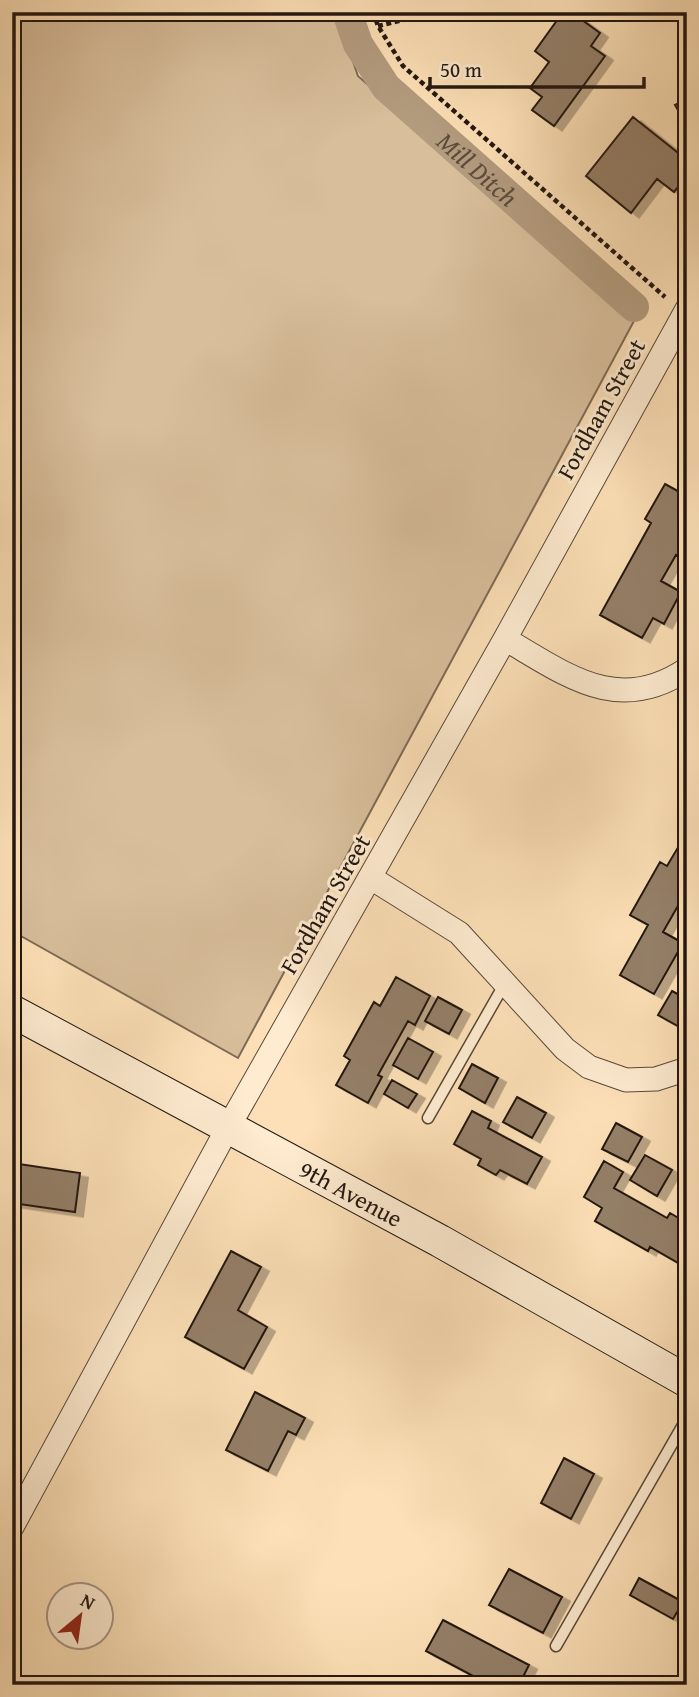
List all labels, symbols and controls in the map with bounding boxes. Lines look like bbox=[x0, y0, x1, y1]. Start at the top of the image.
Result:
scale bar bbox=[430, 46, 643, 90]
text: 50 m bbox=[440, 54, 482, 85]
water label: Mill Ditch bbox=[429, 122, 527, 215]
street label: Fordham Street bbox=[548, 332, 654, 486]
street label: Fordham Street bbox=[271, 827, 379, 980]
street label: 9th Avenue bbox=[293, 1151, 409, 1235]
north arrow bbox=[46, 1582, 116, 1652]
text: N bbox=[76, 1586, 101, 1617]

